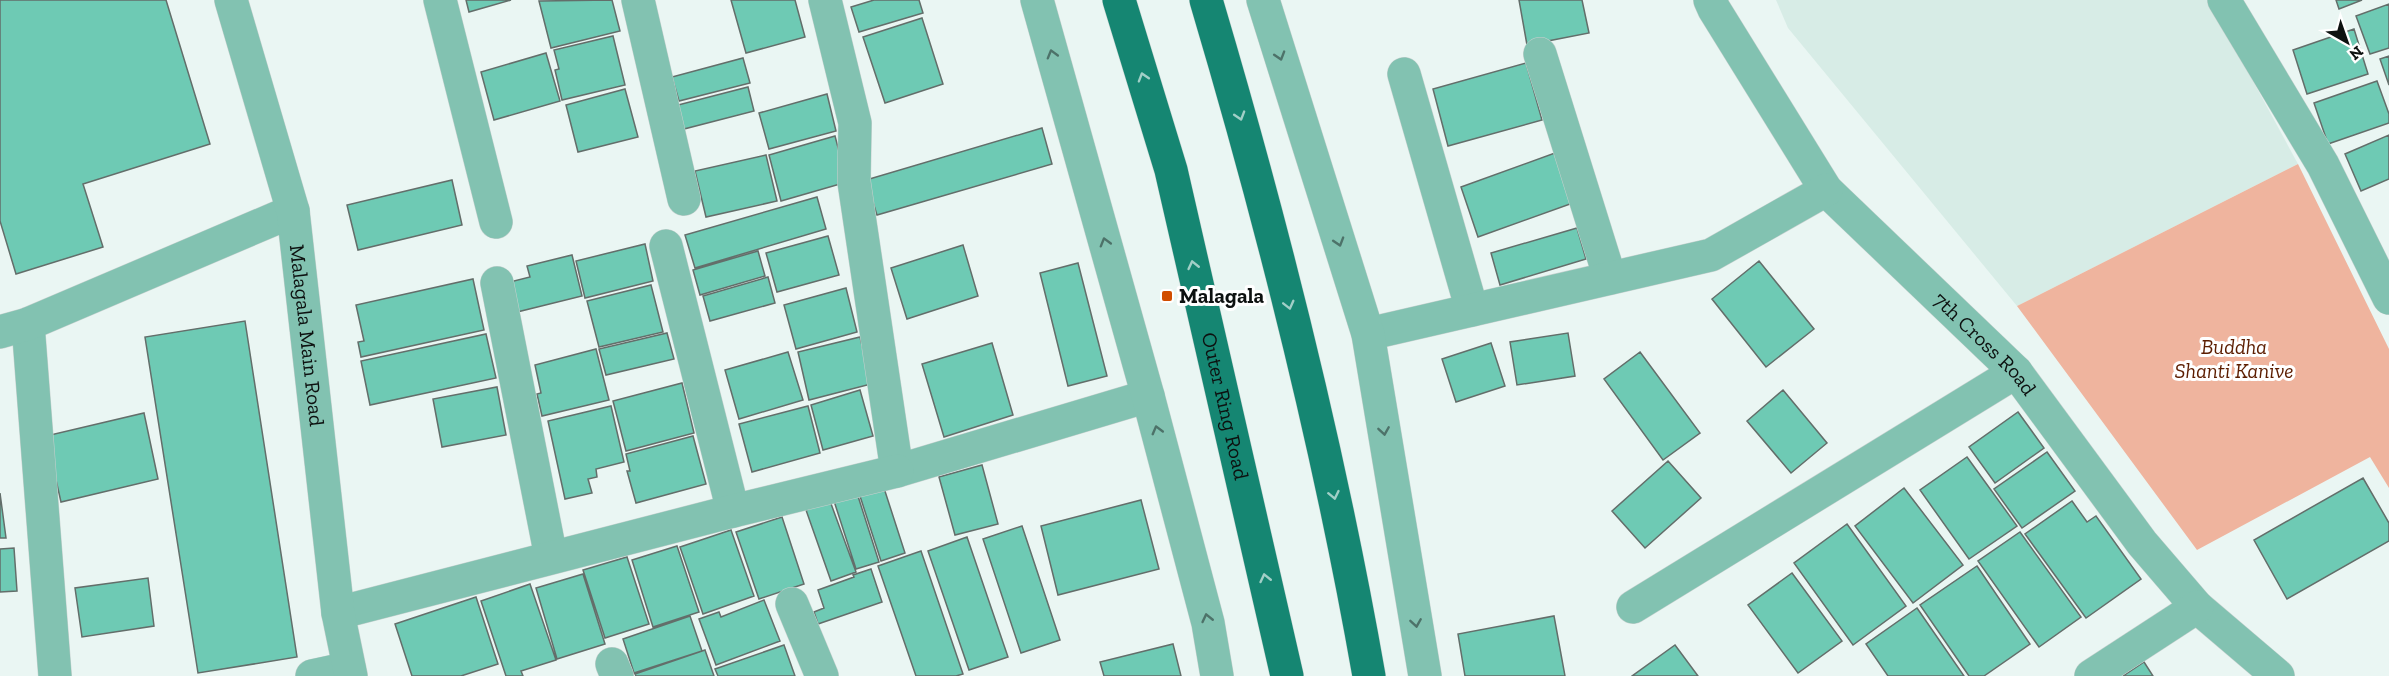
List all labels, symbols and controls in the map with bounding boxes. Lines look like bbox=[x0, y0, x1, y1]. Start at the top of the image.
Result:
north arrow bbox=[2317, 12, 2377, 72]
text: N bbox=[2346, 42, 2367, 64]
one-way arrow bbox=[1047, 49, 1059, 60]
one-way arrow bbox=[1273, 50, 1286, 61]
one-way arrow bbox=[1138, 72, 1150, 83]
one-way arrow bbox=[1233, 111, 1245, 121]
one-way arrow bbox=[1332, 236, 1344, 247]
one-way arrow bbox=[1100, 237, 1112, 248]
street label: Malagala Main Road bbox=[285, 243, 330, 428]
one-way arrow bbox=[1187, 260, 1200, 270]
place label: Malagala bbox=[1179, 283, 1265, 308]
street label: 7th Cross Road bbox=[1929, 287, 2042, 400]
marker: Malagala bbox=[1160, 289, 1174, 303]
one-way arrow bbox=[1281, 300, 1294, 310]
street label: Outer Ring Road bbox=[1197, 330, 1255, 483]
park label: Buddha Shanti Kanive bbox=[2175, 334, 2293, 383]
one-way arrow bbox=[1152, 425, 1164, 436]
one-way arrow bbox=[1377, 426, 1390, 436]
one-way arrow bbox=[1327, 490, 1340, 500]
one-way arrow bbox=[1259, 573, 1272, 583]
one-way arrow bbox=[1201, 614, 1214, 624]
one-way arrow bbox=[1410, 619, 1422, 628]

